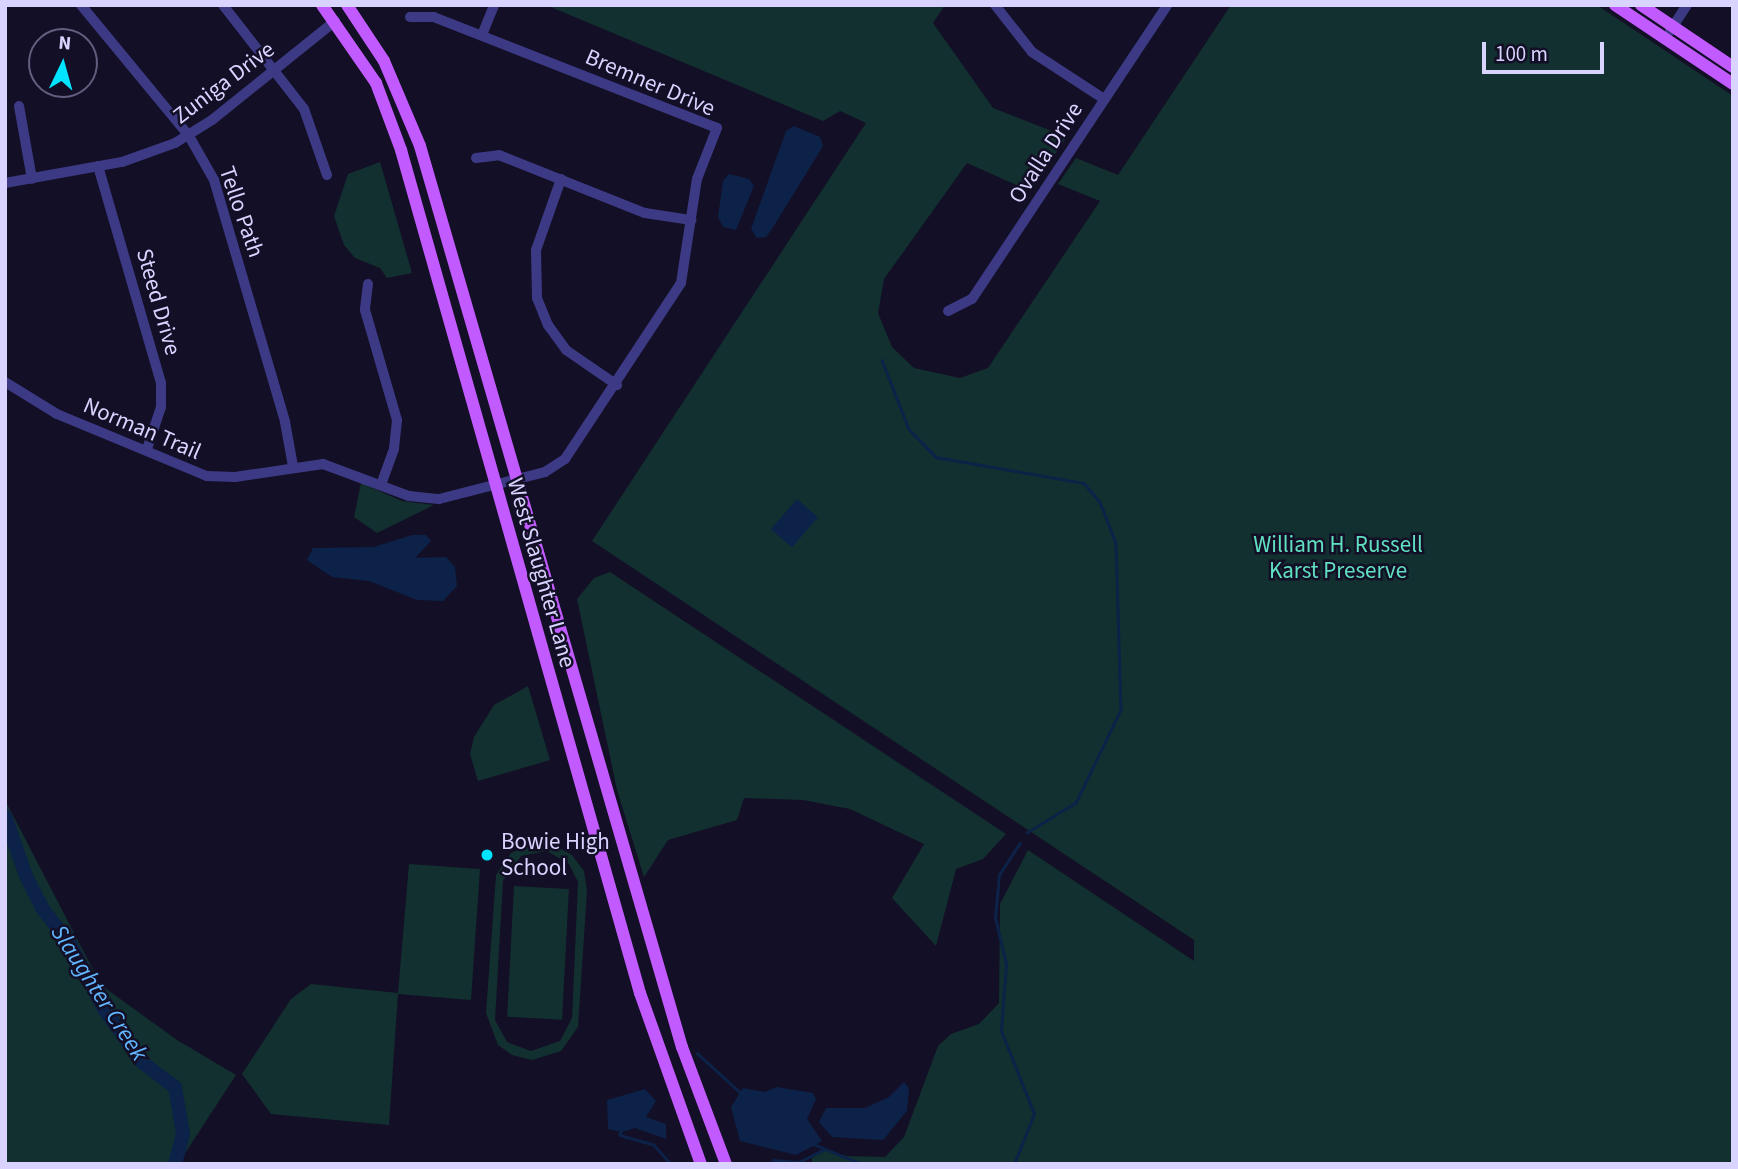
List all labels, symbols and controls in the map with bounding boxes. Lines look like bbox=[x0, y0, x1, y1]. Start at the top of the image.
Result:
north arrow bbox=[28, 28, 98, 98]
scale bar bbox=[1486, 28, 1608, 72]
text: N bbox=[57, 30, 72, 58]
street label: Zuniga Drive bbox=[168, 36, 280, 130]
text: 100 m bbox=[1495, 39, 1548, 69]
street label: Bremner Drive bbox=[581, 43, 719, 123]
street label: Ovalla Drive bbox=[1003, 97, 1089, 209]
street label: Tello Path bbox=[213, 163, 269, 261]
street label: Steed Drive bbox=[130, 246, 186, 358]
street label: Norman Trail bbox=[79, 392, 205, 466]
street label: West Slaughter Lane bbox=[501, 475, 581, 671]
park label: William H. Russell Karst Preserve bbox=[1253, 531, 1423, 585]
place label: Bowie High School bbox=[501, 828, 610, 882]
marker: Bowie High School bbox=[479, 847, 495, 863]
water label: Slaughter Creek bbox=[44, 920, 154, 1066]

